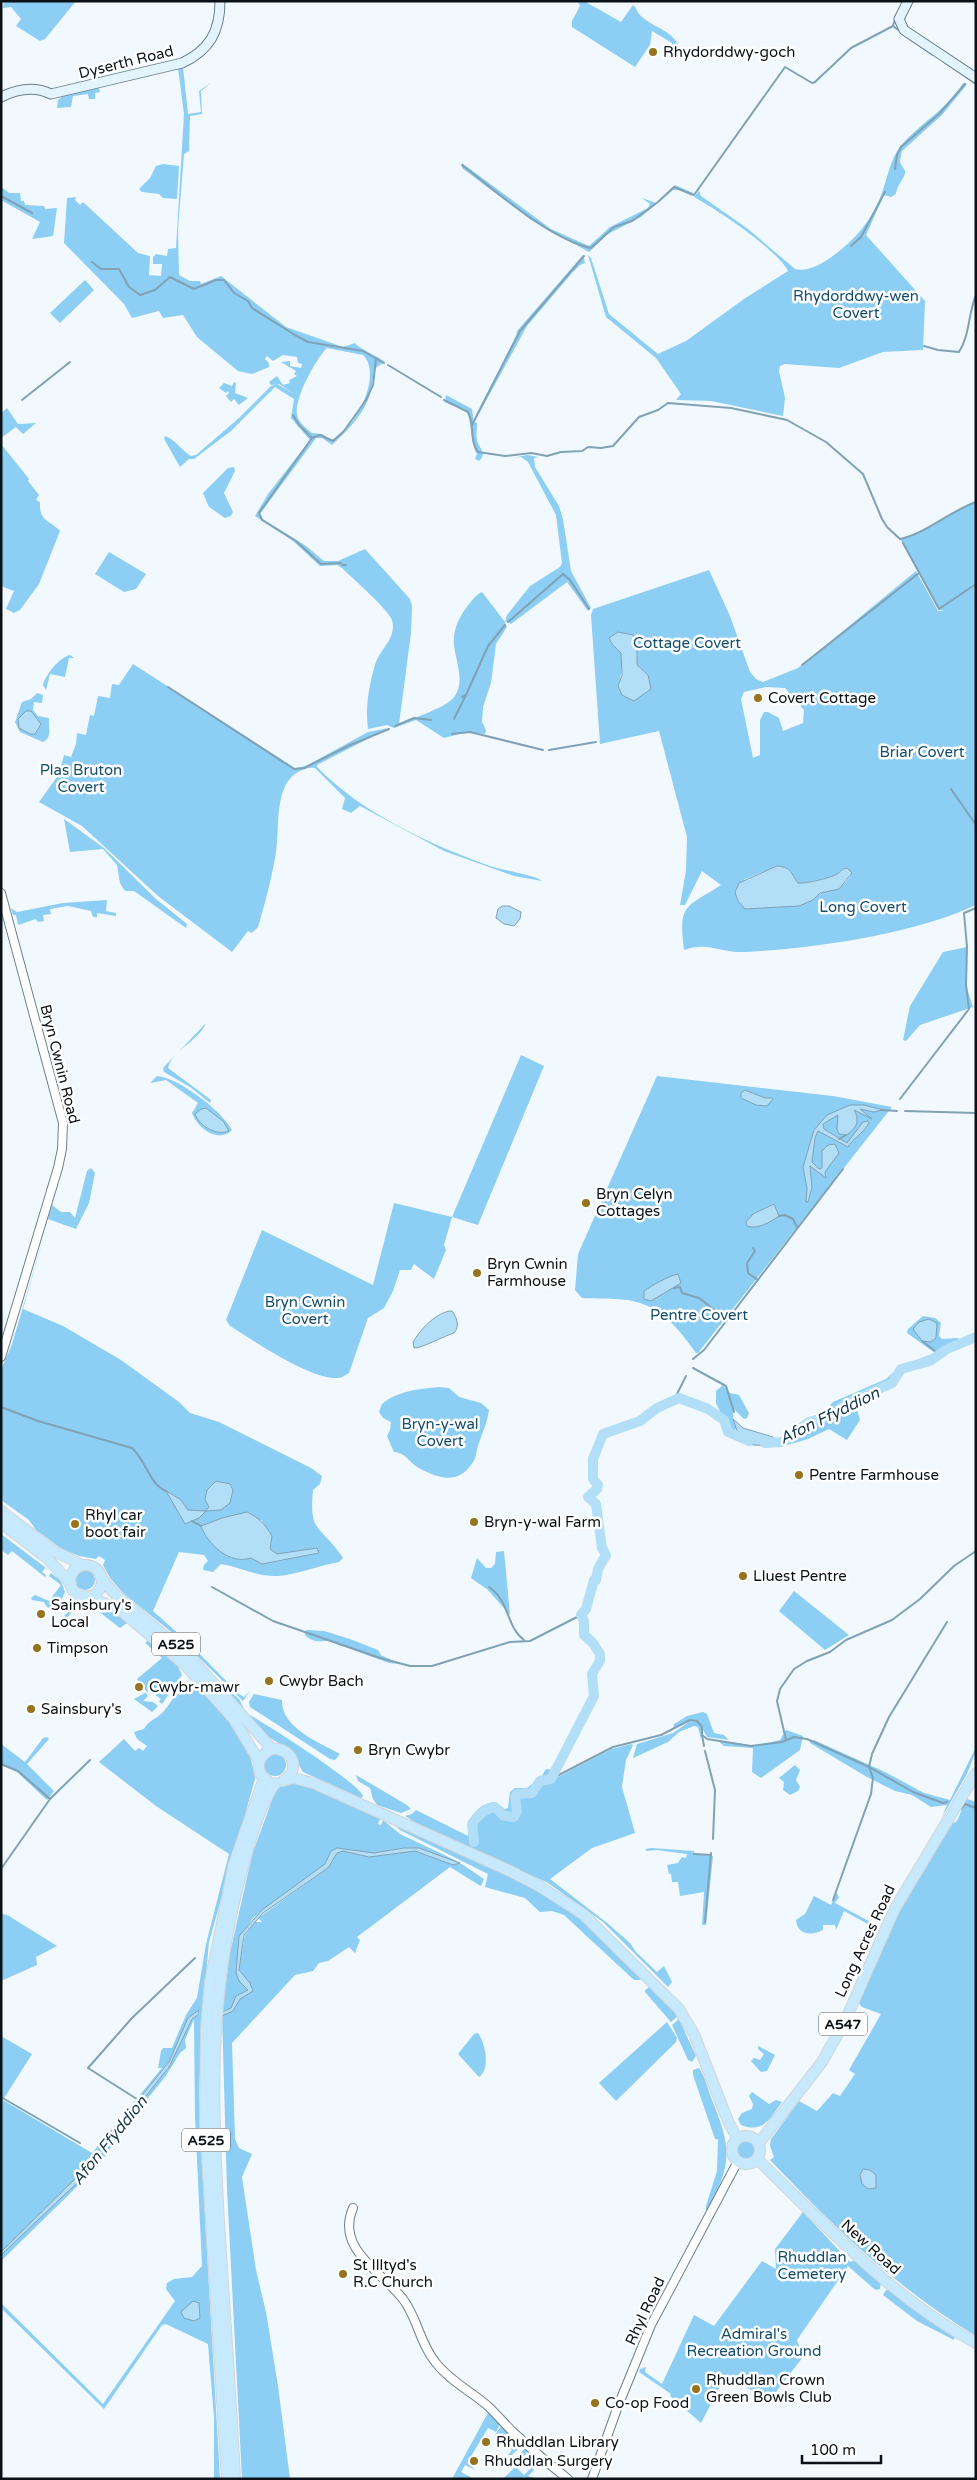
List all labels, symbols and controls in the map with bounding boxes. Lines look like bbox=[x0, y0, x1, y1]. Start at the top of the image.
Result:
street label: Dyserth Road bbox=[77, 42, 175, 82]
place label: Rhydorddwy-goch bbox=[663, 43, 795, 61]
marker: Rhydorddwy-goch bbox=[647, 46, 659, 58]
park label: Rhydorddwy-wen Covert bbox=[793, 287, 919, 322]
park label: Cottage Covert bbox=[633, 634, 741, 652]
place label: Covert Cottage bbox=[768, 689, 876, 707]
marker: Covert Cottage bbox=[752, 692, 764, 704]
park label: Briar Covert bbox=[880, 743, 965, 761]
park label: Plas Bruton Covert bbox=[40, 761, 122, 796]
park label: Long Covert bbox=[819, 898, 907, 916]
street label: Bryn Cwnin Road bbox=[36, 1002, 84, 1126]
place label: Bryn Celyn Cottages bbox=[596, 1185, 673, 1220]
marker: Bryn Celyn Cottages bbox=[580, 1197, 592, 1209]
place label: Bryn Cwnin Farmhouse bbox=[487, 1255, 568, 1290]
marker: Bryn Cwnin Farmhouse bbox=[471, 1267, 483, 1279]
park label: Bryn Cwnin Covert bbox=[265, 1293, 345, 1328]
park label: Pentre Covert bbox=[650, 1306, 748, 1324]
water label: Afon Ffyddion bbox=[776, 1383, 884, 1449]
park label: Bryn-y-wal Covert bbox=[401, 1415, 479, 1450]
place label: Pentre Farmhouse bbox=[809, 1466, 939, 1484]
marker: Pentre Farmhouse bbox=[793, 1469, 805, 1481]
place label: Rhyl car boot fair bbox=[85, 1506, 146, 1541]
place label: Bryn-y-wal Farm bbox=[484, 1513, 601, 1531]
marker: Bryn-y-wal Farm bbox=[468, 1516, 480, 1528]
marker: Rhyl car boot fair bbox=[69, 1518, 81, 1530]
place label: Lluest Pentre bbox=[753, 1567, 847, 1585]
marker: Lluest Pentre bbox=[737, 1570, 749, 1582]
place label: Sainsbury's Local bbox=[51, 1596, 132, 1631]
marker: Sainsbury's Local bbox=[35, 1608, 47, 1620]
road number: A525 bbox=[152, 1632, 200, 1656]
place label: Timpson bbox=[47, 1639, 108, 1657]
marker: Timpson bbox=[31, 1642, 43, 1654]
place label: Cwybr Bach bbox=[279, 1672, 364, 1690]
marker: Cwybr Bach bbox=[263, 1675, 275, 1687]
place label: Cwybr-mawr bbox=[149, 1678, 240, 1696]
marker: Cwybr-mawr bbox=[133, 1681, 145, 1693]
place label: Sainsbury's bbox=[41, 1700, 122, 1718]
marker: Sainsbury's bbox=[25, 1703, 37, 1715]
place label: Bryn Cwybr bbox=[368, 1741, 450, 1759]
marker: Bryn Cwybr bbox=[352, 1744, 364, 1756]
street label: Long Acres Road bbox=[831, 1882, 899, 2000]
road number: A547 bbox=[819, 2012, 867, 2036]
water label: Afon Ffyddion bbox=[68, 2091, 152, 2189]
road number: A525 bbox=[182, 2128, 230, 2152]
street label: New Road bbox=[838, 2216, 904, 2278]
park label: Rhuddlan Cemetery bbox=[777, 2248, 847, 2283]
place label: St Illtyd's R.C Church bbox=[353, 2256, 433, 2291]
marker: St Illtyd's R.C Church bbox=[337, 2268, 349, 2280]
street label: Rhyl Road bbox=[621, 2274, 669, 2348]
park label: Admiral's Recreation Ground bbox=[687, 2325, 821, 2360]
place label: Rhuddlan Crown Green Bowls Club bbox=[706, 2371, 832, 2406]
marker: Rhuddlan Crown Green Bowls Club bbox=[690, 2383, 702, 2395]
place label: Co-op Food bbox=[605, 2394, 689, 2412]
marker: Co-op Food bbox=[589, 2397, 601, 2409]
scale bar bbox=[802, 2432, 881, 2464]
place label: Rhuddlan Library bbox=[496, 2433, 619, 2451]
marker: Rhuddlan Library bbox=[480, 2436, 492, 2448]
text: 100 m bbox=[810, 2441, 856, 2459]
place label: Rhuddlan Surgery bbox=[484, 2452, 613, 2470]
marker: Rhuddlan Surgery bbox=[468, 2455, 480, 2467]

